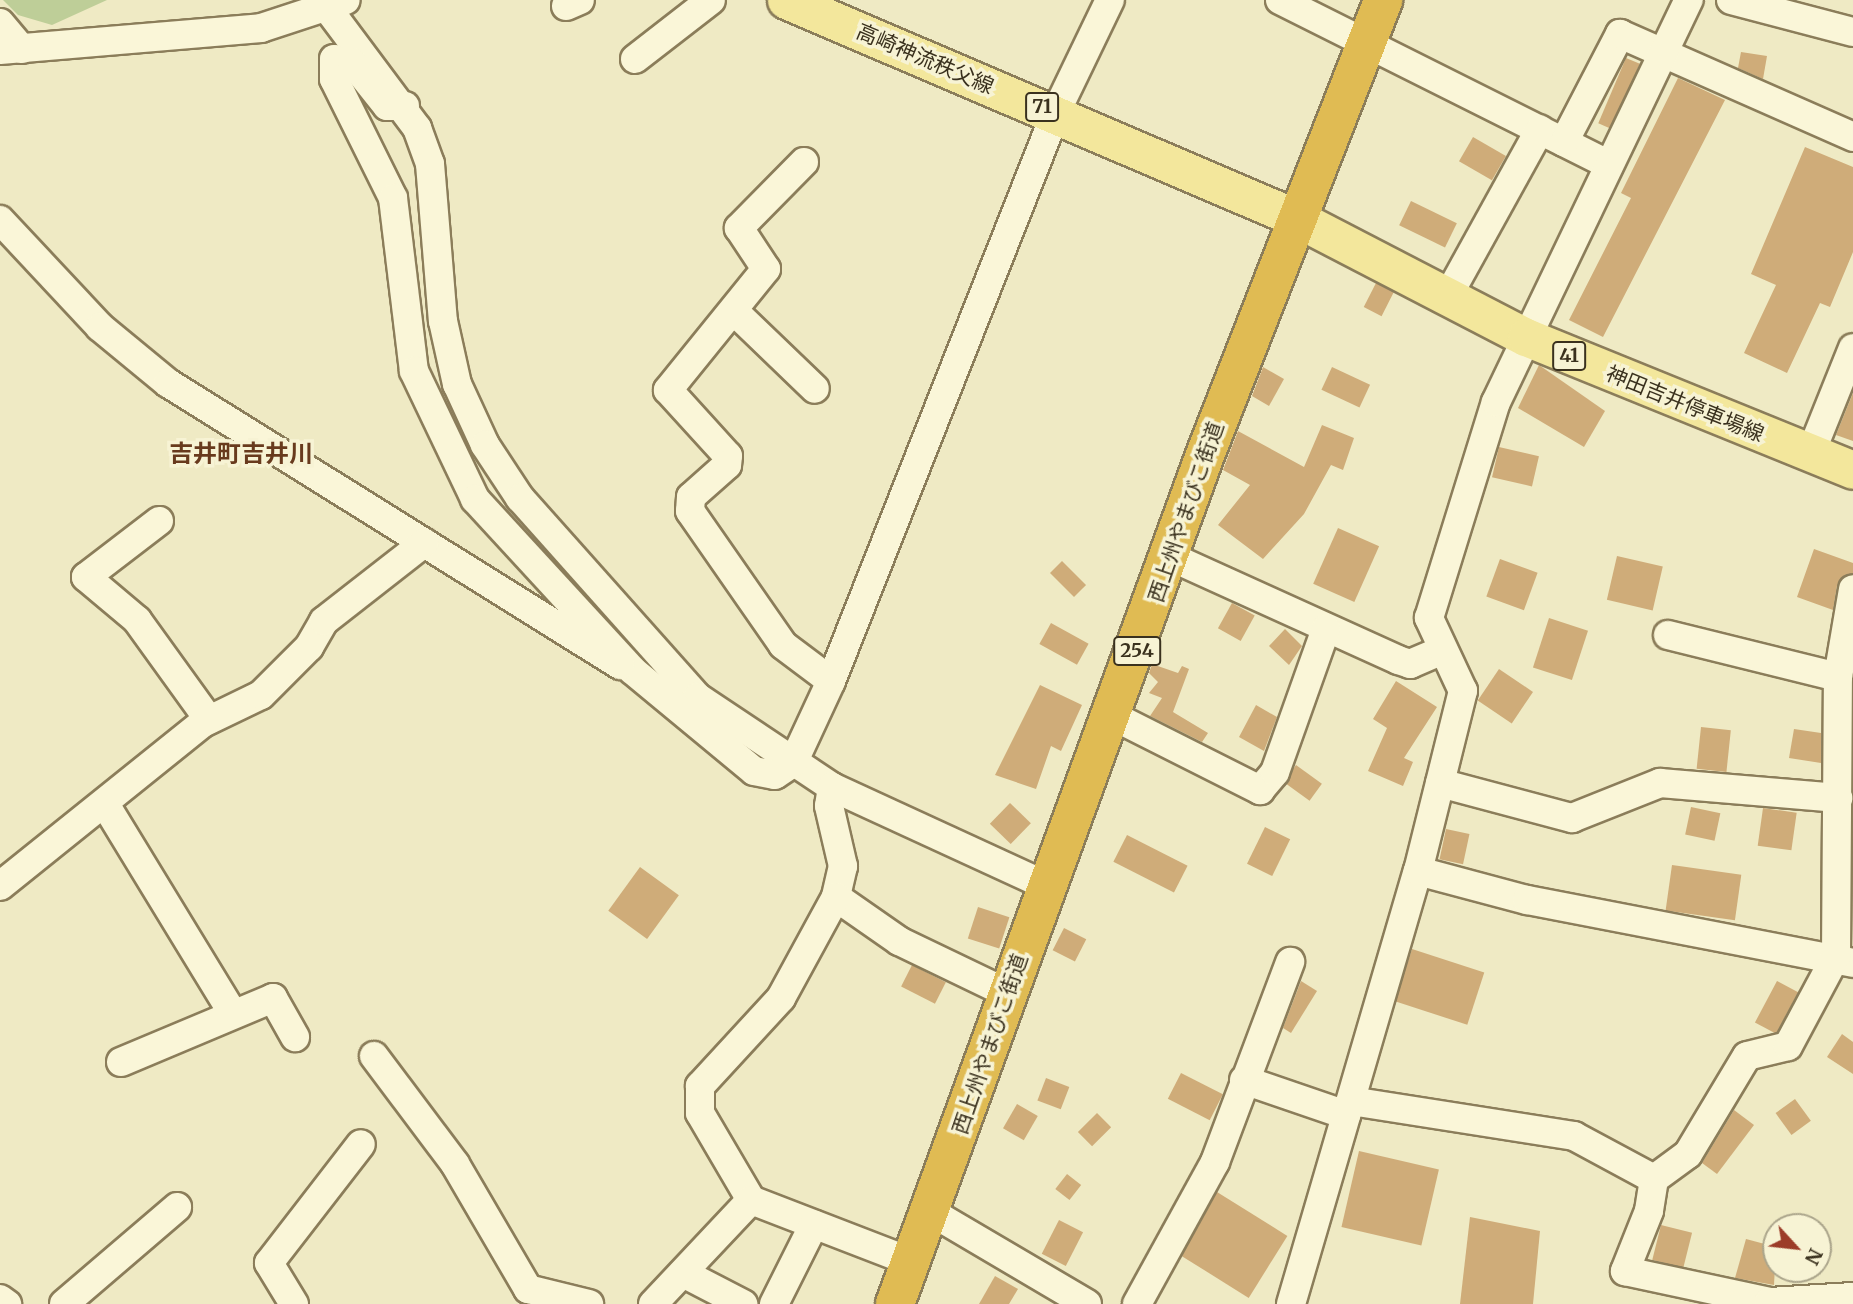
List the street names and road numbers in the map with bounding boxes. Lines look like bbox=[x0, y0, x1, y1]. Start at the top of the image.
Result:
street label: 高崎神流秩父線 bbox=[852, 19, 998, 99]
road number: 71 bbox=[1024, 92, 1060, 122]
road number: 41 bbox=[1552, 340, 1586, 372]
street label: 神田吉井停車場線 bbox=[1602, 361, 1768, 447]
street label: 西上州やまびこ街道 bbox=[1143, 419, 1229, 605]
road number: 254 bbox=[1112, 636, 1162, 666]
street label: 西上州やまびこ街道 bbox=[947, 951, 1033, 1137]

